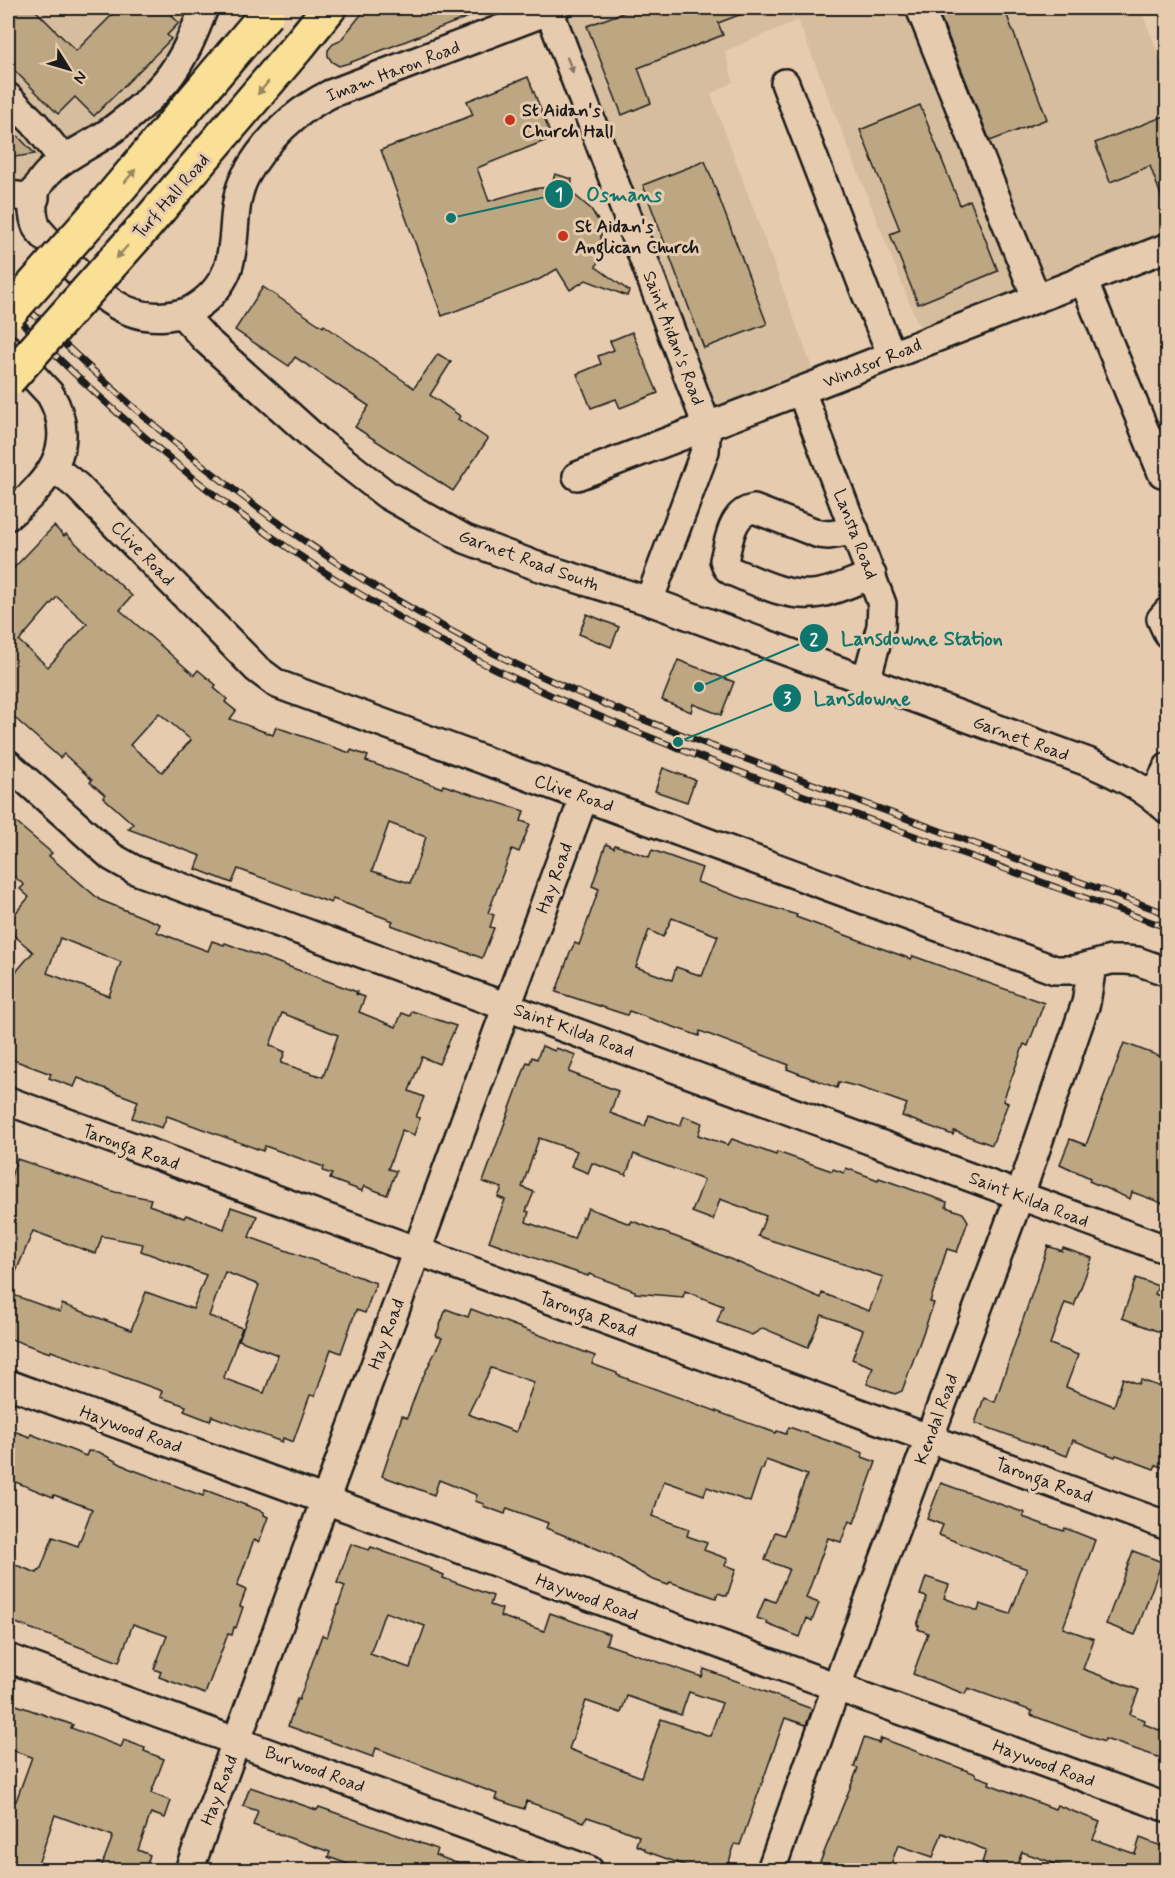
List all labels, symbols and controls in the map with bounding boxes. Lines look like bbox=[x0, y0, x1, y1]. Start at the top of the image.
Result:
street label: Imam Haron Road bbox=[323, 35, 464, 109]
north arrow bbox=[39, 39, 99, 99]
one-way arrow bbox=[566, 56, 575, 74]
text: N bbox=[68, 67, 91, 88]
one-way arrow bbox=[256, 80, 269, 96]
place label: St Aidan's Church Hall bbox=[522, 99, 613, 144]
marker: St Aidan's Church Hall bbox=[503, 113, 517, 127]
street label: Turf Hall Road bbox=[128, 149, 215, 244]
one-way arrow bbox=[123, 169, 136, 184]
callout: Osmans bbox=[544, 175, 673, 213]
text: Osmans bbox=[586, 182, 662, 209]
text: 1 bbox=[555, 183, 563, 207]
place label: St Aidan's Anglican Church bbox=[575, 215, 699, 262]
marker: St Aidan's Anglican Church bbox=[556, 229, 570, 243]
one-way arrow bbox=[116, 244, 129, 259]
street label: Saint Aidan's Road bbox=[636, 268, 710, 409]
street label: Windsor Road bbox=[820, 333, 925, 395]
street label: Lansta Road bbox=[827, 486, 883, 583]
street label: Clive Road bbox=[105, 516, 180, 592]
street label: Garnet Road South bbox=[455, 524, 602, 598]
callout: Lansdowne Station bbox=[799, 619, 1014, 657]
text: Lansdowne Station bbox=[841, 626, 1003, 653]
text: 2 bbox=[810, 628, 819, 652]
callout: Lansdowne bbox=[772, 679, 923, 717]
text: Lansdowne bbox=[813, 686, 911, 713]
text: 3 bbox=[783, 687, 792, 711]
street label: Garnet Road bbox=[969, 710, 1072, 767]
street label: Clive Road bbox=[531, 769, 617, 819]
street label: Hay Road bbox=[531, 840, 579, 917]
street label: Saint Kilda Road bbox=[510, 998, 637, 1064]
street label: Taronga Road bbox=[78, 1119, 183, 1179]
street label: Saint Kilda Road bbox=[965, 1166, 1092, 1234]
street label: Taronga Road bbox=[535, 1286, 640, 1346]
street label: Hay Road bbox=[363, 1296, 411, 1373]
street label: Kendal Road bbox=[909, 1371, 964, 1468]
street label: Haywood Road bbox=[76, 1400, 185, 1460]
street label: Taronga Road bbox=[991, 1452, 1096, 1512]
street label: Haywood Road bbox=[532, 1568, 641, 1628]
street label: Haywood Road bbox=[989, 1734, 1098, 1794]
street label: Burwood Road bbox=[261, 1741, 368, 1799]
street label: Hay Road bbox=[196, 1752, 244, 1829]

